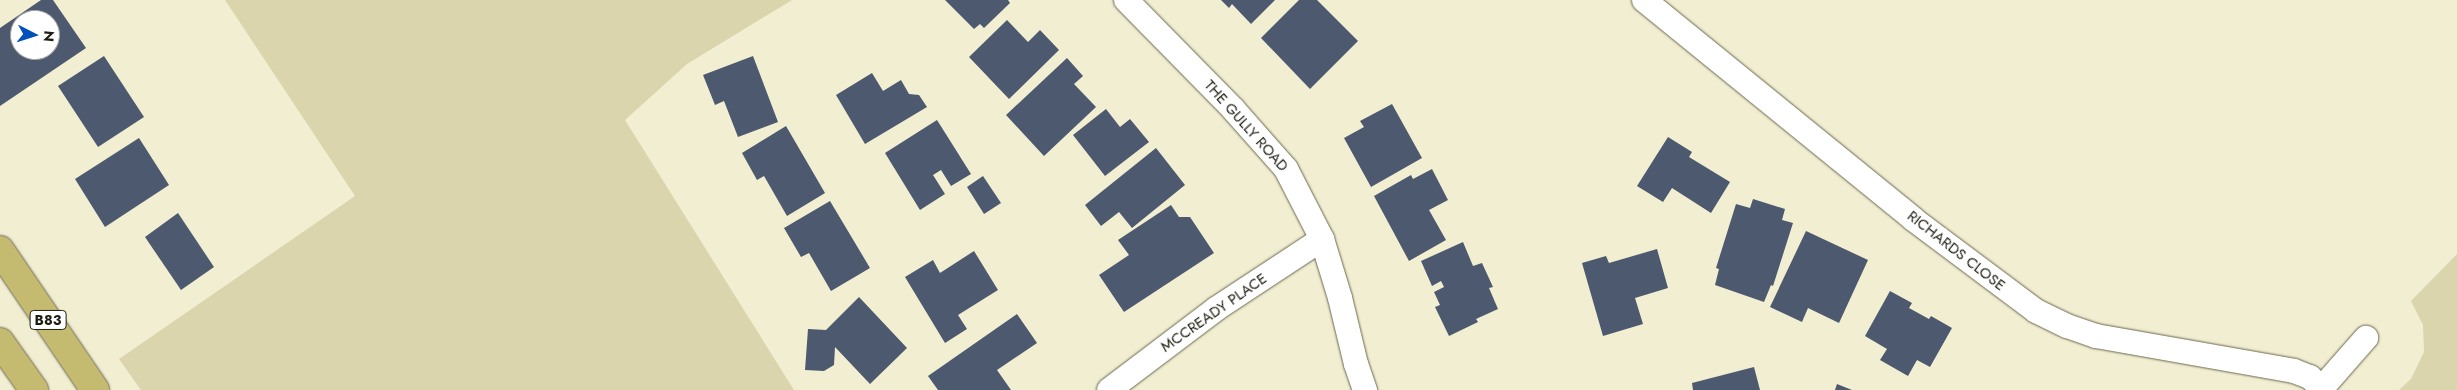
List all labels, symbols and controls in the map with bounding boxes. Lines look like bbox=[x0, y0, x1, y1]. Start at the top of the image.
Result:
north arrow bbox=[10, 10, 60, 60]
text: N bbox=[38, 30, 59, 43]
street label: THE GULLY ROAD bbox=[1200, 77, 1292, 175]
street label: RICHARDS CLOSE bbox=[1903, 207, 2009, 295]
street label: MCCREADY PLACE bbox=[1158, 270, 1270, 356]
road number: B83 bbox=[29, 308, 67, 332]

